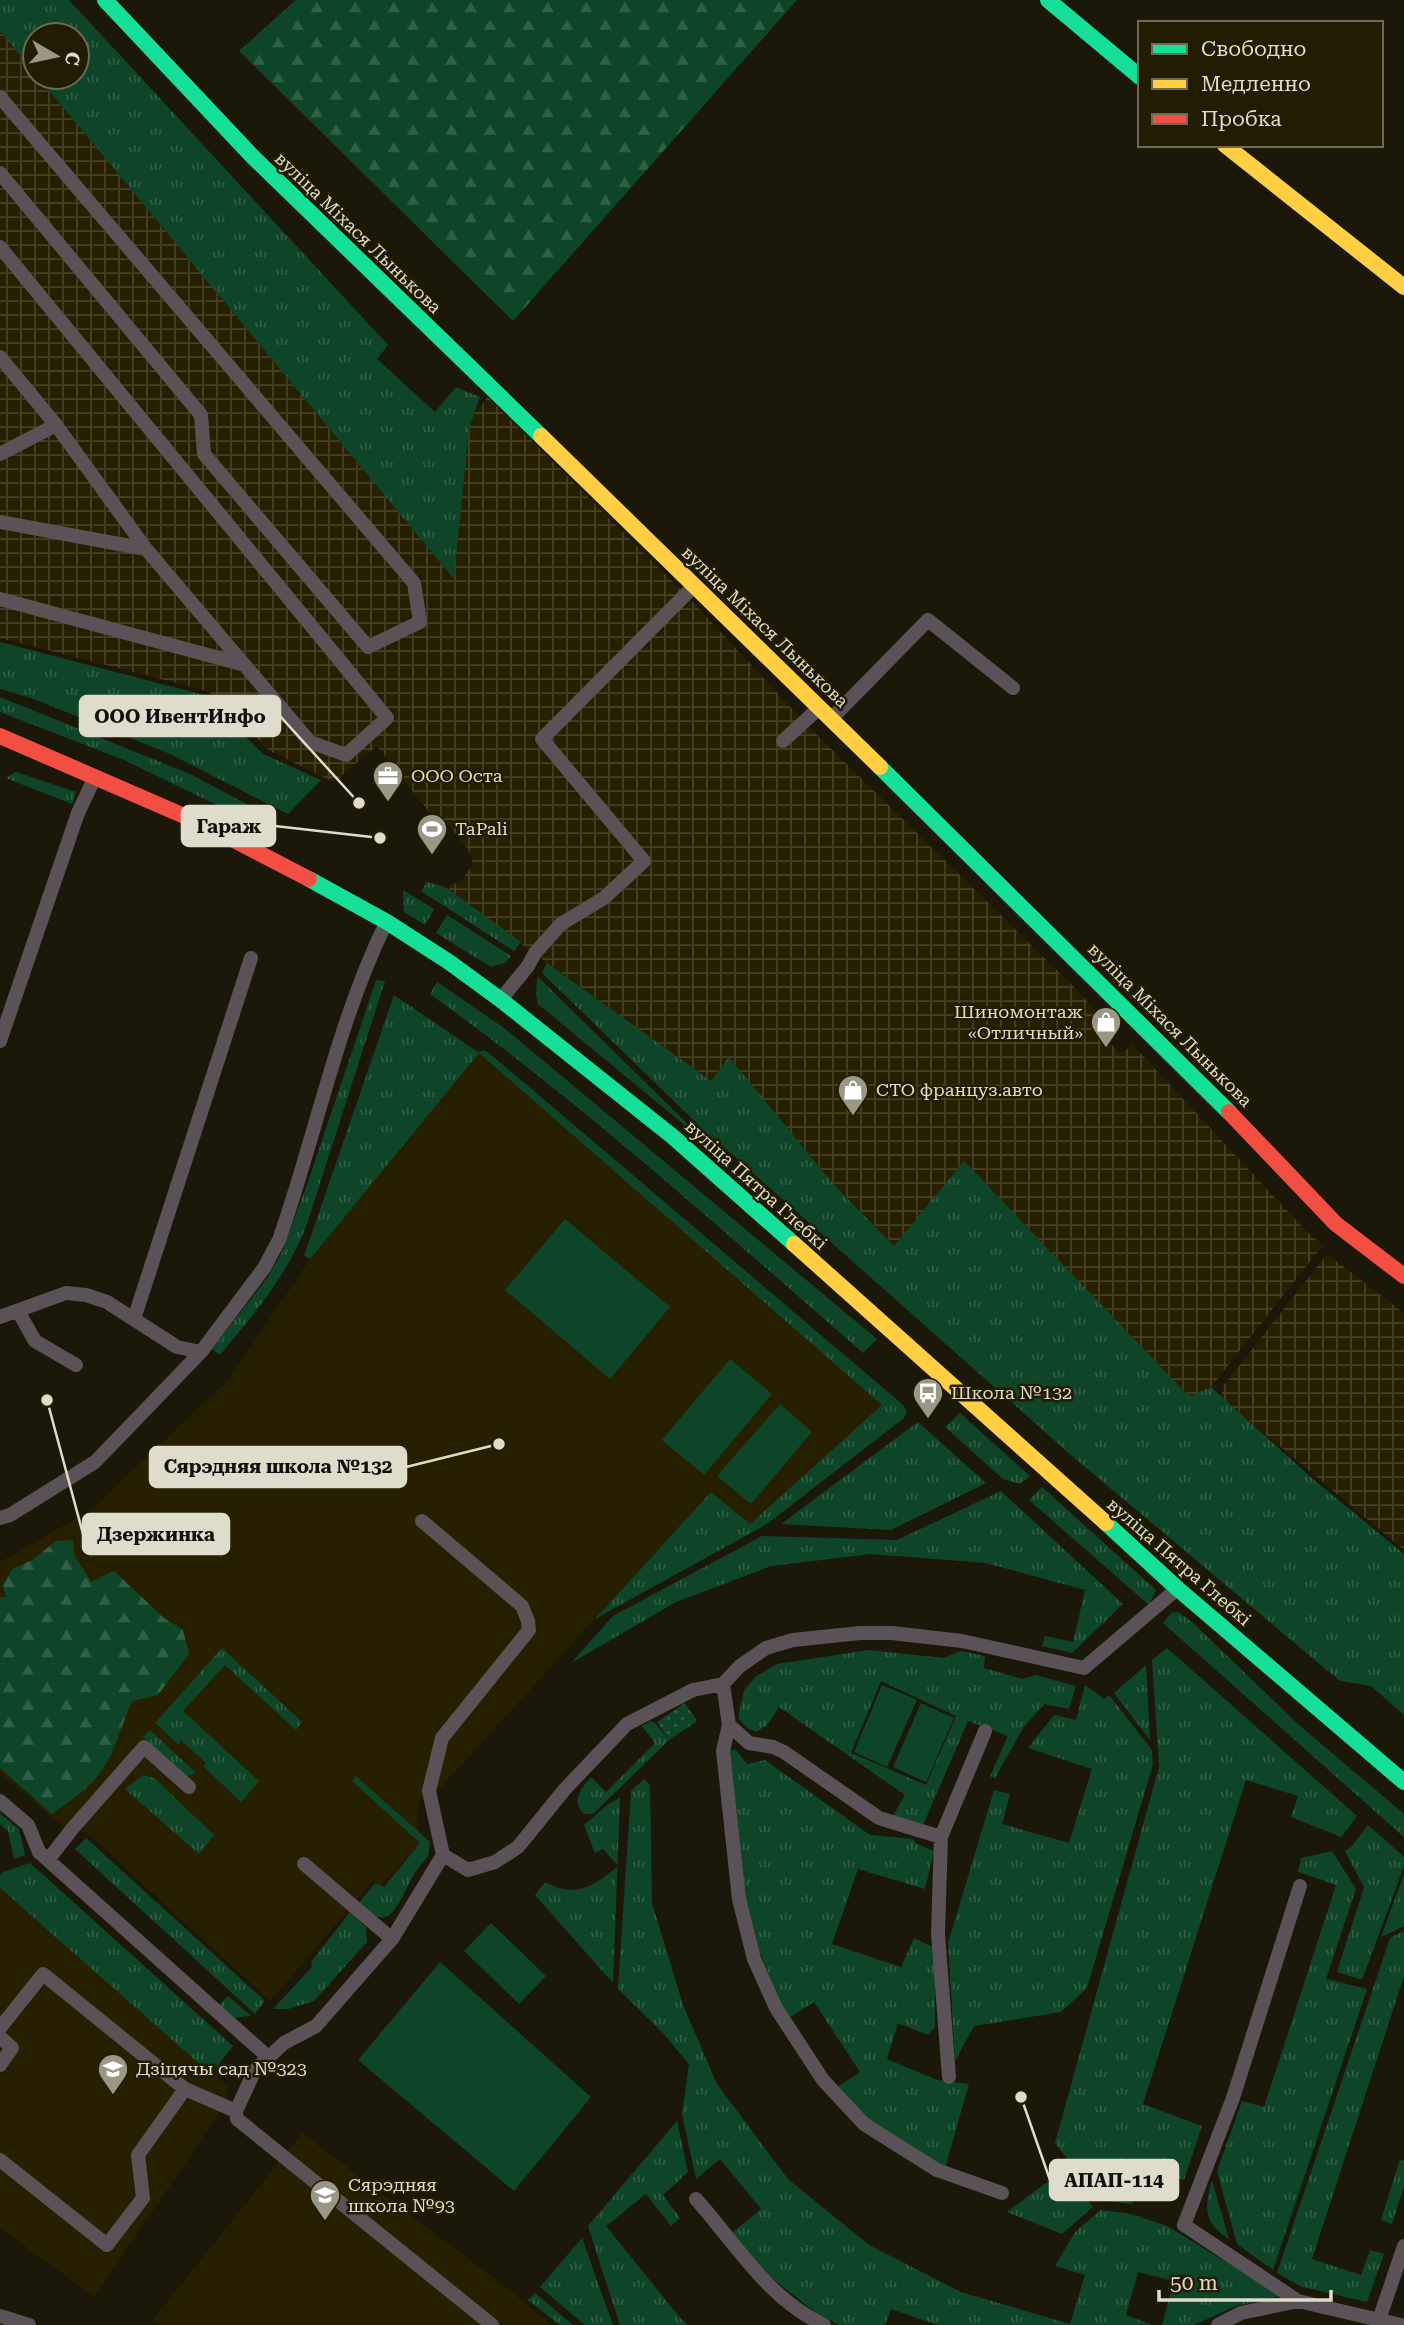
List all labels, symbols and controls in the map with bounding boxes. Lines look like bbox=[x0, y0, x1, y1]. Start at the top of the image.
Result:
north arrow bbox=[21, 21, 91, 91]
legend bbox=[1138, 21, 1383, 147]
text: Свободно bbox=[1201, 37, 1307, 61]
text: С bbox=[60, 50, 85, 67]
text: Медленно bbox=[1201, 72, 1311, 96]
text: Пробка bbox=[1201, 107, 1282, 131]
street label: вуліца Міхася Лынькова bbox=[271, 148, 446, 318]
street label: вуліца Міхася Лынькова bbox=[678, 542, 853, 712]
callout: ООО ИвентИнфо bbox=[80, 696, 280, 736]
text: ООО ИвентИнфо bbox=[94, 705, 266, 728]
office icon: ООО Оста bbox=[371, 759, 405, 803]
place label: ООО Оста bbox=[411, 765, 503, 786]
callout: Гараж bbox=[182, 806, 275, 846]
sports icon: TaPali bbox=[415, 812, 449, 856]
text: Гараж bbox=[196, 815, 262, 838]
place label: TaPali bbox=[455, 818, 508, 839]
street label: вуліца Міхася Лынькова bbox=[1084, 938, 1257, 1111]
place label: Шиномонтаж «Отличный» bbox=[954, 1001, 1083, 1043]
shop icon: Шиномонтаж «Отличный» bbox=[1089, 1005, 1123, 1049]
shop icon: СТО француз.авто bbox=[836, 1073, 870, 1117]
place label: СТО француз.авто bbox=[876, 1079, 1043, 1100]
street label: вуліца Пятра Глебкі bbox=[681, 1115, 832, 1254]
bus stop icon: Школа №132 bbox=[911, 1376, 945, 1420]
place label: Школа №132 bbox=[951, 1382, 1072, 1403]
callout: Сярэдняя школа №132 bbox=[150, 1447, 406, 1487]
text: Сярэдняя школа №132 bbox=[164, 1455, 392, 1478]
street label: вуліца Пятра Глебкі bbox=[1103, 1493, 1256, 1630]
callout: Дзержинка bbox=[83, 1514, 229, 1554]
text: Дзержинка bbox=[97, 1523, 215, 1546]
school or university icon: Дзіцячы сад №323 bbox=[96, 2052, 130, 2096]
place label: Дзіцячы сад №323 bbox=[136, 2058, 307, 2079]
callout: АПАП-114 bbox=[1050, 2160, 1178, 2200]
text: АПАП-114 bbox=[1064, 2169, 1164, 2192]
place label: Сярэдняя школа №93 bbox=[348, 2174, 455, 2216]
school or university icon: Сярэдняя школа №93 bbox=[308, 2178, 342, 2222]
scale bar bbox=[1159, 2258, 1330, 2302]
text: 50 m bbox=[1170, 2271, 1218, 2295]

